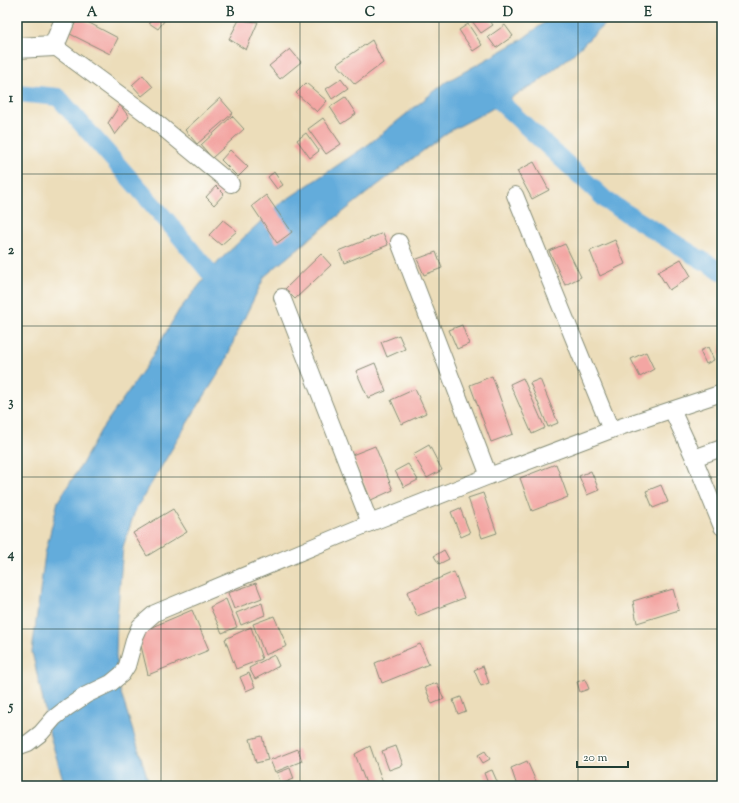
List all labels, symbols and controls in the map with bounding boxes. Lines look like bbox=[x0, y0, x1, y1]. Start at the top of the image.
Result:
text: A bbox=[87, 4, 98, 22]
text: B bbox=[226, 4, 235, 22]
text: C bbox=[365, 4, 375, 22]
text: D bbox=[503, 4, 513, 22]
text: E bbox=[644, 4, 652, 22]
text: 1 bbox=[9, 90, 14, 108]
text: 2 bbox=[8, 242, 15, 260]
text: 3 bbox=[8, 394, 14, 412]
text: 4 bbox=[7, 546, 15, 564]
text: 5 bbox=[8, 698, 14, 716]
scale bar bbox=[577, 743, 628, 769]
text: 20 m bbox=[583, 749, 608, 767]

